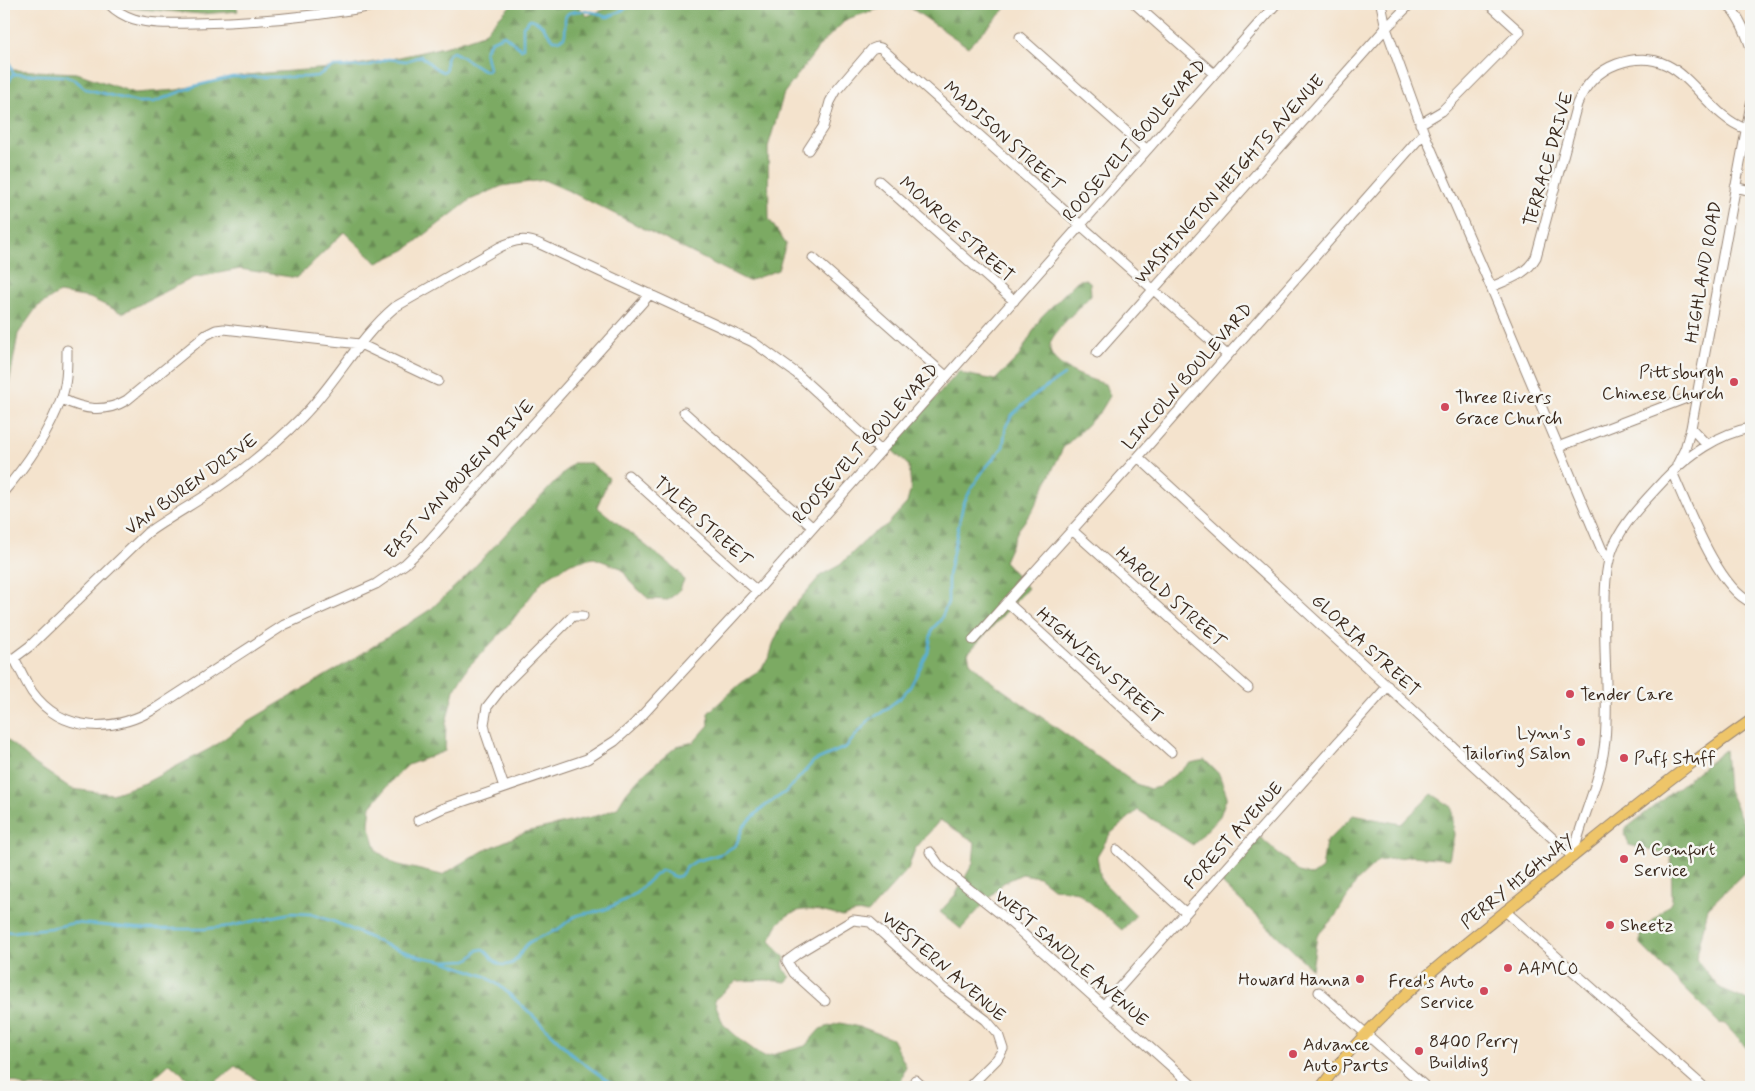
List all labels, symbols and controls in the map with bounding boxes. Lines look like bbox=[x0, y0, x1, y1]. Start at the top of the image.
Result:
street label: ROOSEVELT BOULEVARD bbox=[1057, 54, 1212, 227]
street label: WASHINGTON HEIGHTS AVENUE bbox=[1129, 70, 1330, 289]
street label: MADISON STREET bbox=[938, 76, 1069, 198]
street label: TERRACE DRIVE bbox=[1518, 89, 1580, 229]
street label: MONROE STREET bbox=[893, 171, 1019, 288]
street label: HIGHLAND ROAD bbox=[1680, 199, 1728, 345]
street label: LINCOLN BOULEVARD bbox=[1117, 298, 1258, 455]
street label: ROOSEVELT BOULEVARD bbox=[787, 358, 944, 529]
place label: Pittsburgh Chinese Church bbox=[1602, 361, 1724, 406]
marker: Pittsburgh Chinese Church bbox=[1728, 376, 1740, 388]
place label: Three Rivers Grace Church bbox=[1455, 386, 1562, 431]
street label: EAST VAN BUREN DRIVE bbox=[379, 395, 540, 565]
marker: Three Rivers Grace Church bbox=[1439, 401, 1451, 413]
street label: VAN BUREN DRIVE bbox=[120, 428, 263, 541]
street label: TYLER STREET bbox=[648, 471, 757, 573]
street label: HAROLD STREET bbox=[1110, 542, 1231, 654]
street label: GLORIA STREET bbox=[1306, 589, 1425, 702]
street label: HIGHVIEW STREET bbox=[1031, 602, 1168, 729]
place label: Tender Care bbox=[1580, 683, 1674, 707]
marker: Tender Care bbox=[1564, 688, 1576, 700]
place label: Lynn's Tailoring Salon bbox=[1462, 721, 1571, 768]
marker: Lynn's Tailoring Salon bbox=[1575, 736, 1587, 748]
place label: Puff Stuff bbox=[1634, 747, 1716, 771]
marker: Puff Stuff bbox=[1618, 752, 1630, 764]
street label: FOREST AVENUE bbox=[1179, 777, 1289, 895]
street label: PERRY HIGHWAY bbox=[1456, 829, 1579, 935]
place label: A Comfort Service bbox=[1634, 838, 1716, 883]
marker: A Comfort Service bbox=[1618, 853, 1630, 865]
street label: WEST SANDLE AVENUE bbox=[989, 885, 1154, 1032]
street label: WESTERN AVENUE bbox=[876, 906, 1011, 1027]
place label: Sheetz bbox=[1620, 914, 1674, 938]
marker: Sheetz bbox=[1604, 919, 1616, 931]
place label: AAMCO bbox=[1518, 957, 1578, 981]
marker: AAMCO bbox=[1502, 962, 1514, 974]
place label: Howard Hanna bbox=[1238, 968, 1350, 992]
place label: Fred's Auto Service bbox=[1389, 970, 1474, 1015]
marker: Howard Hanna bbox=[1354, 973, 1366, 985]
marker: Fred's Auto Service bbox=[1478, 985, 1490, 997]
place label: 8400 Perry Building bbox=[1429, 1030, 1518, 1077]
place label: Advance Auto Parts bbox=[1303, 1033, 1389, 1078]
marker: 8400 Perry Building bbox=[1413, 1045, 1425, 1057]
marker: Advance Auto Parts bbox=[1287, 1048, 1299, 1060]

